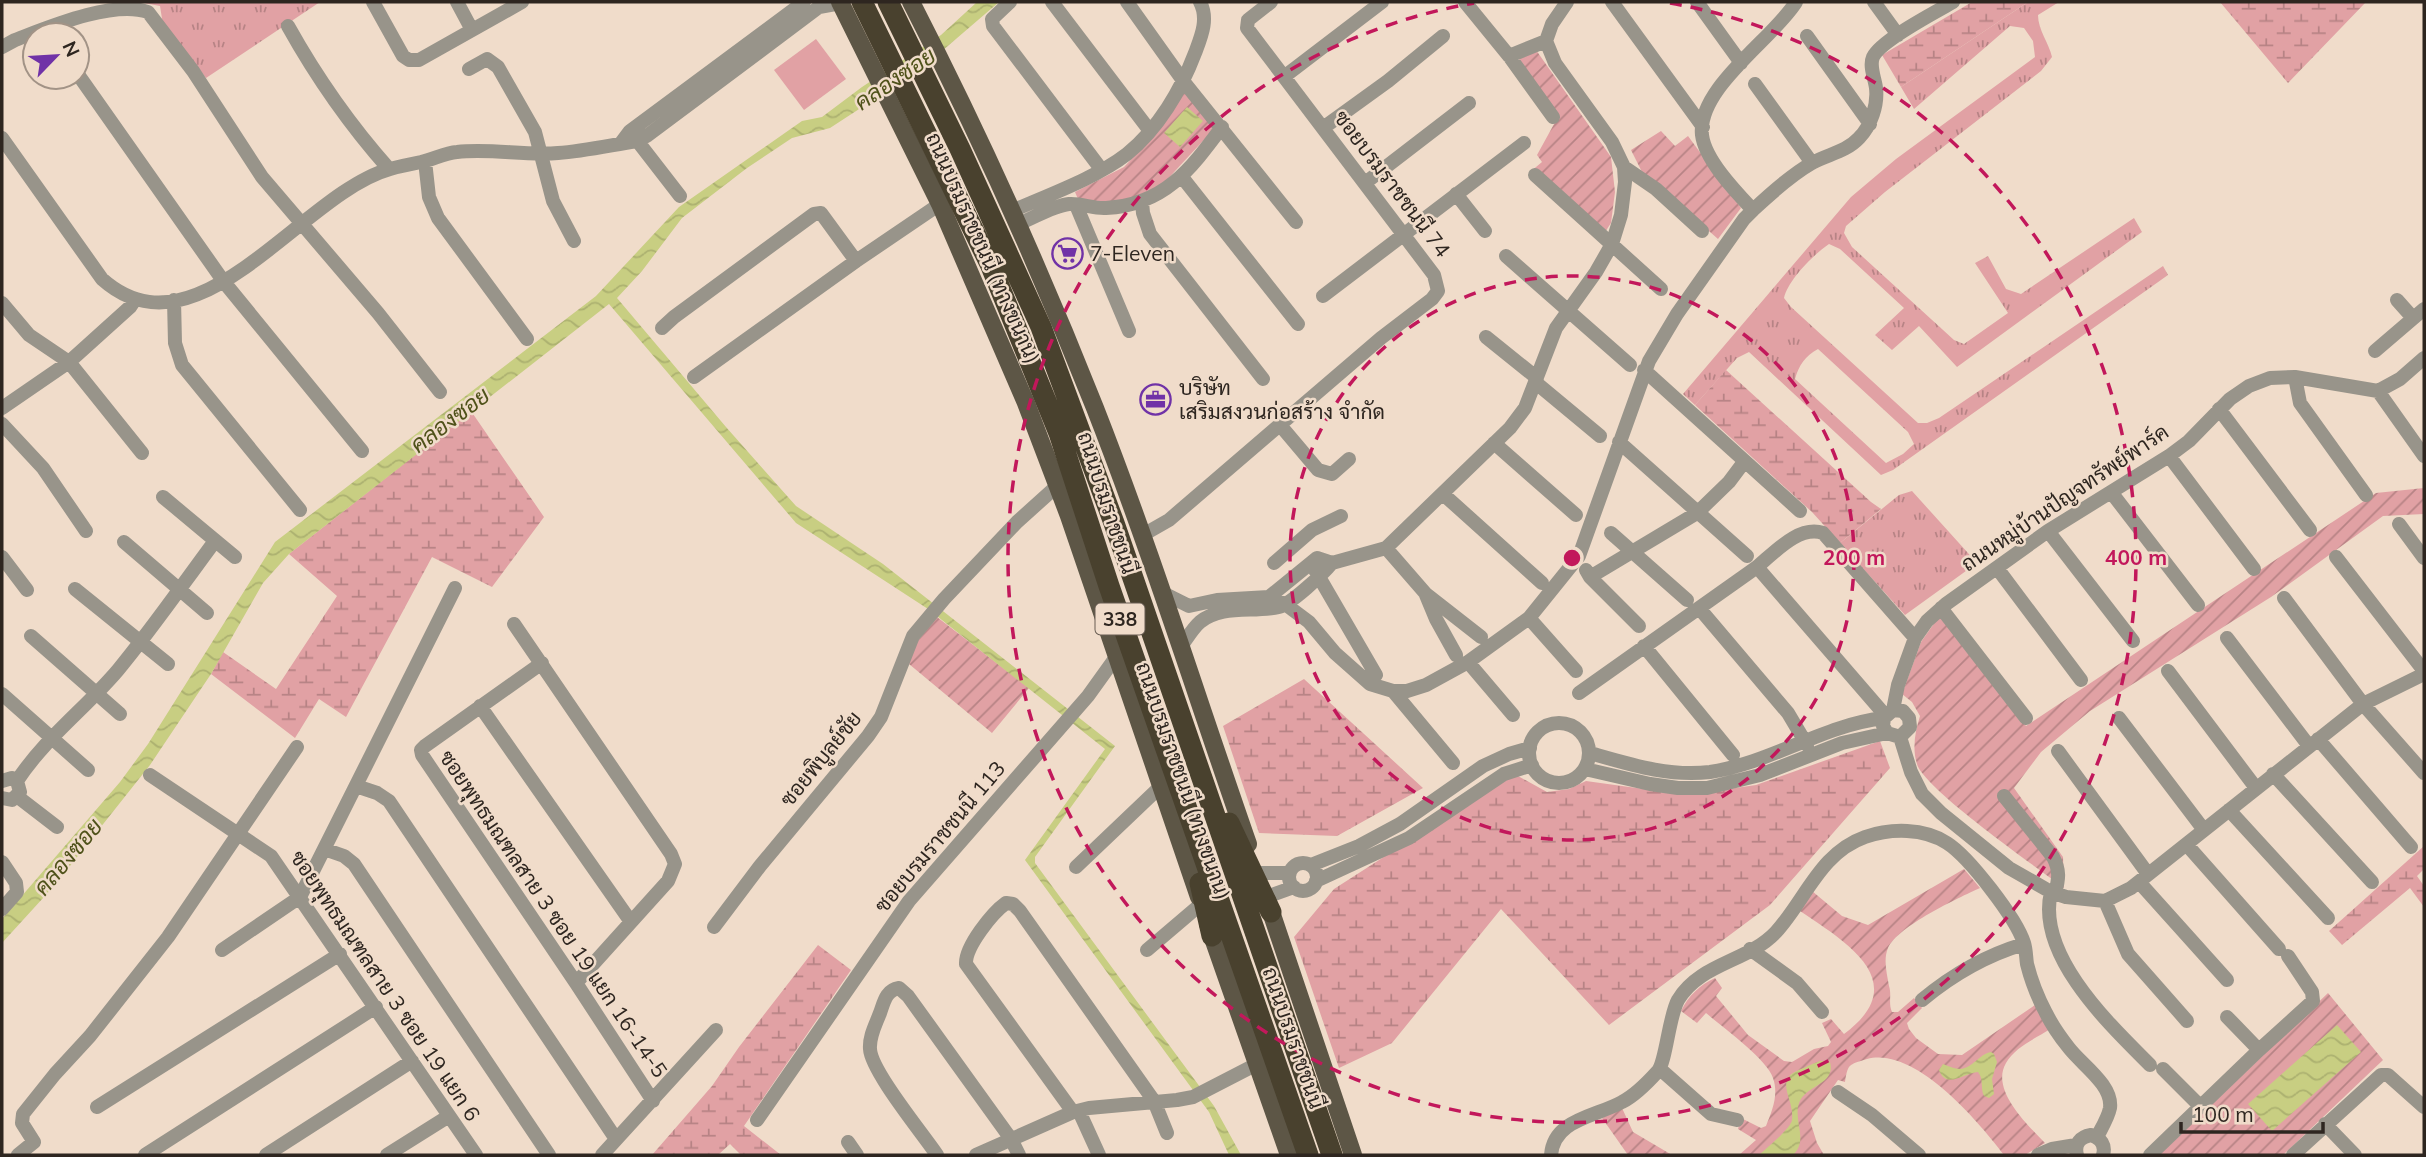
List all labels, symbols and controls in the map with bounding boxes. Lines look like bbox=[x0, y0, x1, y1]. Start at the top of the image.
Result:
north arrow bbox=[21, 21, 91, 91]
text: N bbox=[57, 37, 85, 60]
water label: คลองซอย bbox=[848, 41, 941, 116]
street label: ซอยบรมราชชนนี 74 bbox=[1329, 105, 1457, 262]
street label: ถนนบรมราชชนนี (ทางขนาน) bbox=[921, 128, 1047, 367]
supermarket icon: 7-Eleven bbox=[1050, 237, 1084, 271]
place label: 7-Eleven bbox=[1090, 240, 1175, 266]
place label: บริษัท เสริมสงวนก่อสร้าง จำกัด bbox=[1179, 374, 1385, 424]
water label: คลองซอย bbox=[404, 380, 495, 459]
office icon: บริษัท เสริมสงวนก่อสร้าง จำกัด bbox=[1139, 383, 1173, 417]
street label: ถนนหมู่บ้านปัญจทรัพย์พาร์ค bbox=[1956, 418, 2175, 579]
street label: ถนนบรมราชชนนี bbox=[1073, 428, 1143, 577]
text: 200 m bbox=[1823, 544, 1885, 570]
text: 400 m bbox=[2105, 544, 2167, 570]
centre of rings bbox=[1560, 546, 1584, 570]
road number: 338 bbox=[1096, 604, 1144, 634]
street label: ถนนบรมราชชนนี (ทางขนาน) bbox=[1131, 658, 1237, 903]
street label: ซอยพิบูลย์ชัย bbox=[774, 706, 869, 813]
street label: ซอยพุทธมณฑลสาย 3 ซอย 19 แยก 16-14-5 bbox=[433, 745, 673, 1083]
street label: ซอยบรมราชชนนี 113 bbox=[868, 755, 1010, 917]
water label: คลองซอย bbox=[27, 812, 108, 901]
street label: ซอยพุทธมณฑลสาย 3 ซอย 19 แยก 6 bbox=[284, 845, 486, 1127]
street label: ถนนบรมราชชนนี bbox=[1258, 963, 1330, 1112]
scale bar bbox=[2181, 1090, 2323, 1134]
text: 100 m bbox=[2192, 1101, 2254, 1127]

